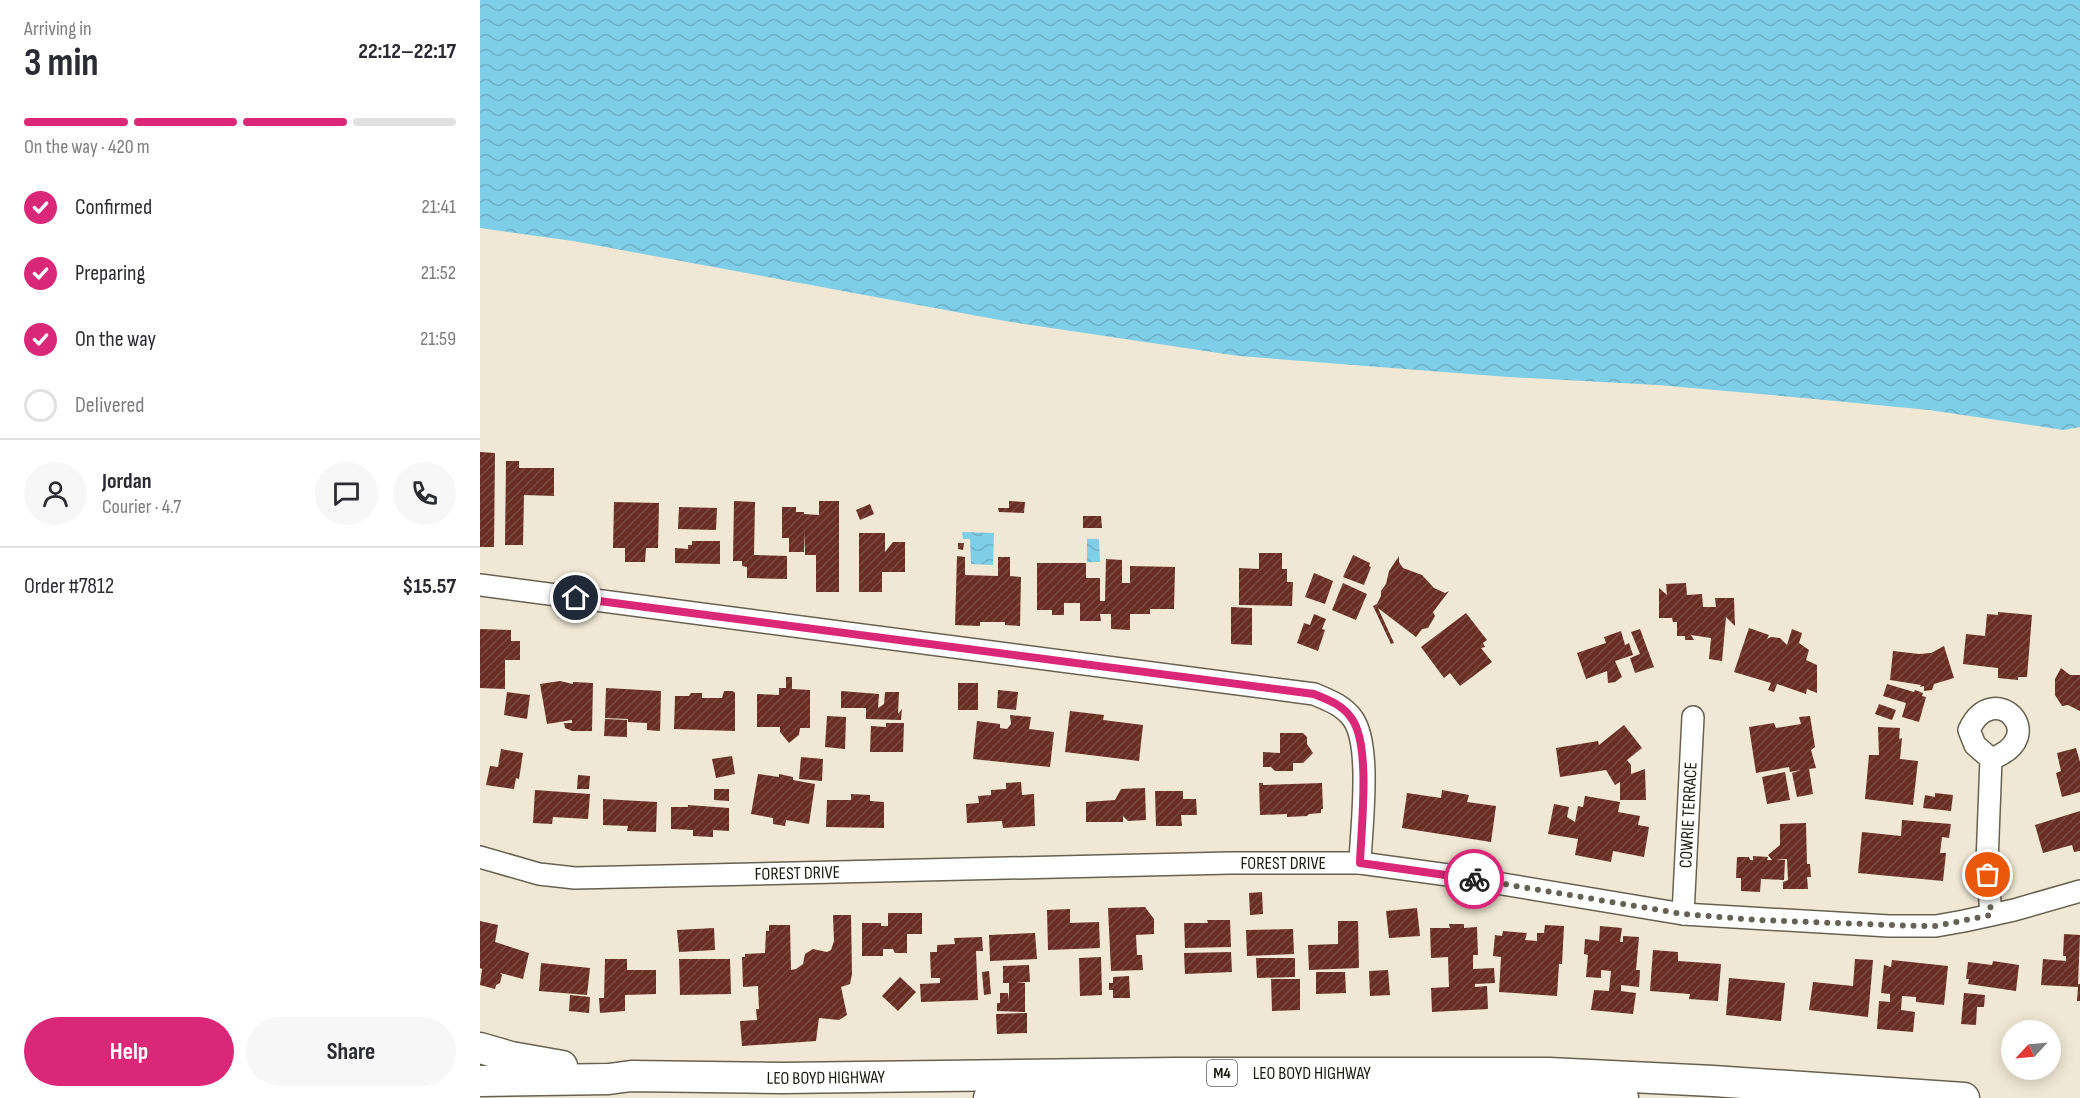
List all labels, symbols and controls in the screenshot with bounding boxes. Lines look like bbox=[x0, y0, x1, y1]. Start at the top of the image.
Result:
text: Arriving in bbox=[24, 17, 92, 41]
text: 22:12–22:17 bbox=[358, 38, 456, 65]
text: 3 min bbox=[24, 40, 99, 87]
text: On the way · 420 m bbox=[24, 135, 150, 159]
icon: check bbox=[24, 191, 57, 224]
text: Confirmed bbox=[75, 194, 152, 221]
text: 21:41 bbox=[422, 195, 456, 219]
icon: check bbox=[24, 257, 57, 290]
text: Preparing bbox=[75, 260, 145, 287]
text: 21:52 bbox=[421, 261, 456, 285]
icon: check bbox=[24, 323, 57, 356]
text: On the way bbox=[75, 326, 156, 353]
text: 21:59 bbox=[420, 327, 456, 351]
text: Delivered bbox=[75, 392, 144, 419]
button: person bbox=[24, 462, 87, 525]
button: chat bbox=[315, 462, 378, 525]
button: phone bbox=[393, 462, 456, 525]
text: Jordan bbox=[102, 468, 151, 495]
text: Courier · 4.7 bbox=[102, 495, 181, 519]
pin bbox=[550, 572, 601, 623]
text: Order #7812 bbox=[24, 573, 114, 600]
text: $15.57 bbox=[402, 573, 456, 600]
icon: home bbox=[559, 581, 592, 614]
street label: COWRIE TERRACE bbox=[1675, 761, 1701, 869]
courier bbox=[1444, 849, 1504, 909]
pin bbox=[1962, 849, 2013, 900]
street label: FOREST DRIVE bbox=[1240, 853, 1326, 874]
icon: bag bbox=[1971, 858, 2004, 891]
street label: FOREST DRIVE bbox=[754, 861, 840, 884]
icon: bike bbox=[1458, 863, 1491, 896]
button: Help bbox=[24, 1017, 234, 1086]
button: Share bbox=[246, 1017, 456, 1086]
north arrow bbox=[2001, 1020, 2061, 1080]
map controls bbox=[2001, 1020, 2061, 1080]
road number: M4 bbox=[1207, 1060, 1237, 1086]
street label: LEO BOYD HIGHWAY bbox=[1253, 1063, 1371, 1084]
street label: LEO BOYD HIGHWAY bbox=[767, 1066, 885, 1089]

